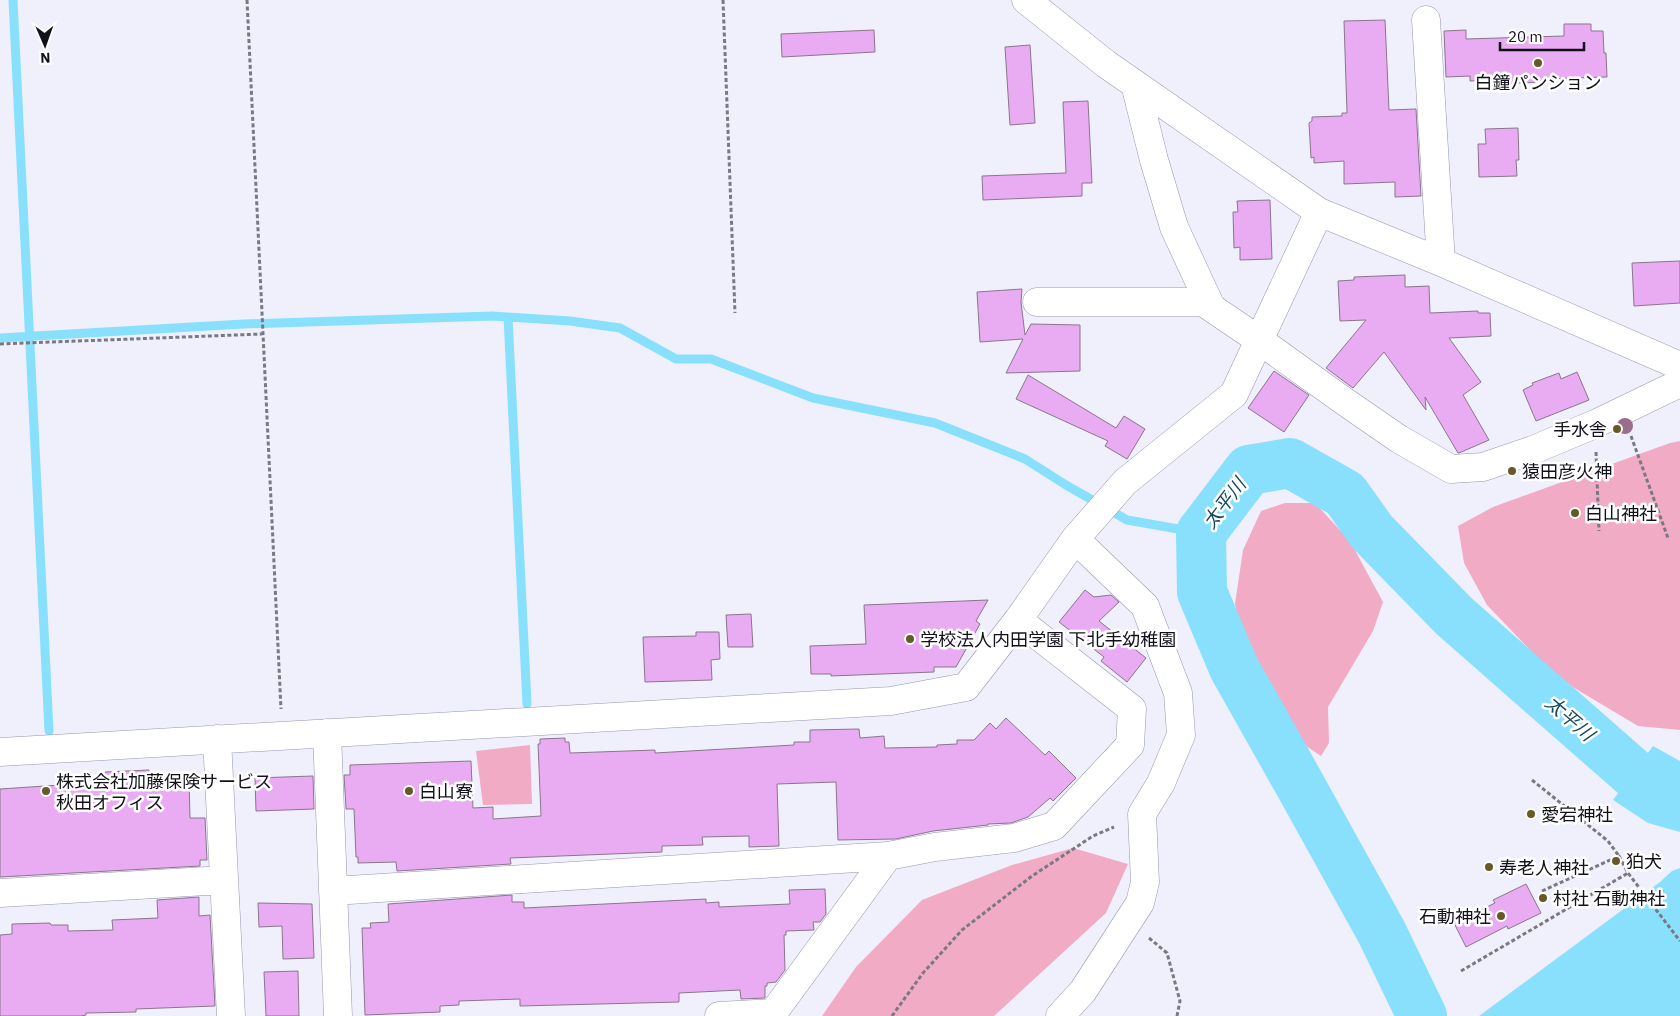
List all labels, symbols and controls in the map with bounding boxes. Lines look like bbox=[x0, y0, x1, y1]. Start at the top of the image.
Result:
north arrow bbox=[20, 20, 70, 70]
scale bar bbox=[1500, 20, 1584, 52]
text: 20 m bbox=[1508, 27, 1543, 46]
text: N bbox=[40, 49, 51, 67]
marker: 白鐘パンション bbox=[1532, 57, 1544, 69]
place label: 白鐘パンション bbox=[1475, 71, 1601, 94]
place label: 手水舎 bbox=[1553, 418, 1607, 441]
marker: 手水舎 bbox=[1611, 423, 1623, 435]
place label: 猿田彦火神 bbox=[1522, 460, 1612, 483]
marker: 猿田彦火神 bbox=[1506, 465, 1518, 477]
water label: 太平川 bbox=[1197, 471, 1252, 533]
place label: 白山神社 bbox=[1585, 502, 1657, 525]
marker: 白山神社 bbox=[1569, 507, 1581, 519]
place label: 学校法人内田学園 下北手幼稚園 bbox=[920, 628, 1176, 651]
marker: 学校法人内田学園 下北手幼稚園 bbox=[904, 633, 916, 645]
water label: 太平川 bbox=[1541, 690, 1601, 747]
place label: 株式会社加藤保険サービス 秋田オフィス bbox=[56, 770, 272, 814]
place label: 白山寮 bbox=[419, 780, 473, 803]
marker: 株式会社加藤保険サービス 秋田オフィス bbox=[40, 785, 52, 797]
marker: 白山寮 bbox=[403, 785, 415, 797]
place label: 愛宕神社 bbox=[1541, 803, 1613, 826]
marker: 愛宕神社 bbox=[1525, 808, 1537, 820]
place label: 狛犬 bbox=[1626, 850, 1662, 873]
marker: 狛犬 bbox=[1610, 855, 1622, 867]
place label: 寿老人神社 bbox=[1499, 856, 1589, 879]
marker: 寿老人神社 bbox=[1483, 861, 1495, 873]
place label: 村社 石動神社 bbox=[1553, 887, 1665, 910]
marker: 村社 石動神社 bbox=[1537, 892, 1549, 904]
place label: 石動神社 bbox=[1419, 905, 1491, 928]
marker: 石動神社 bbox=[1495, 910, 1507, 922]

